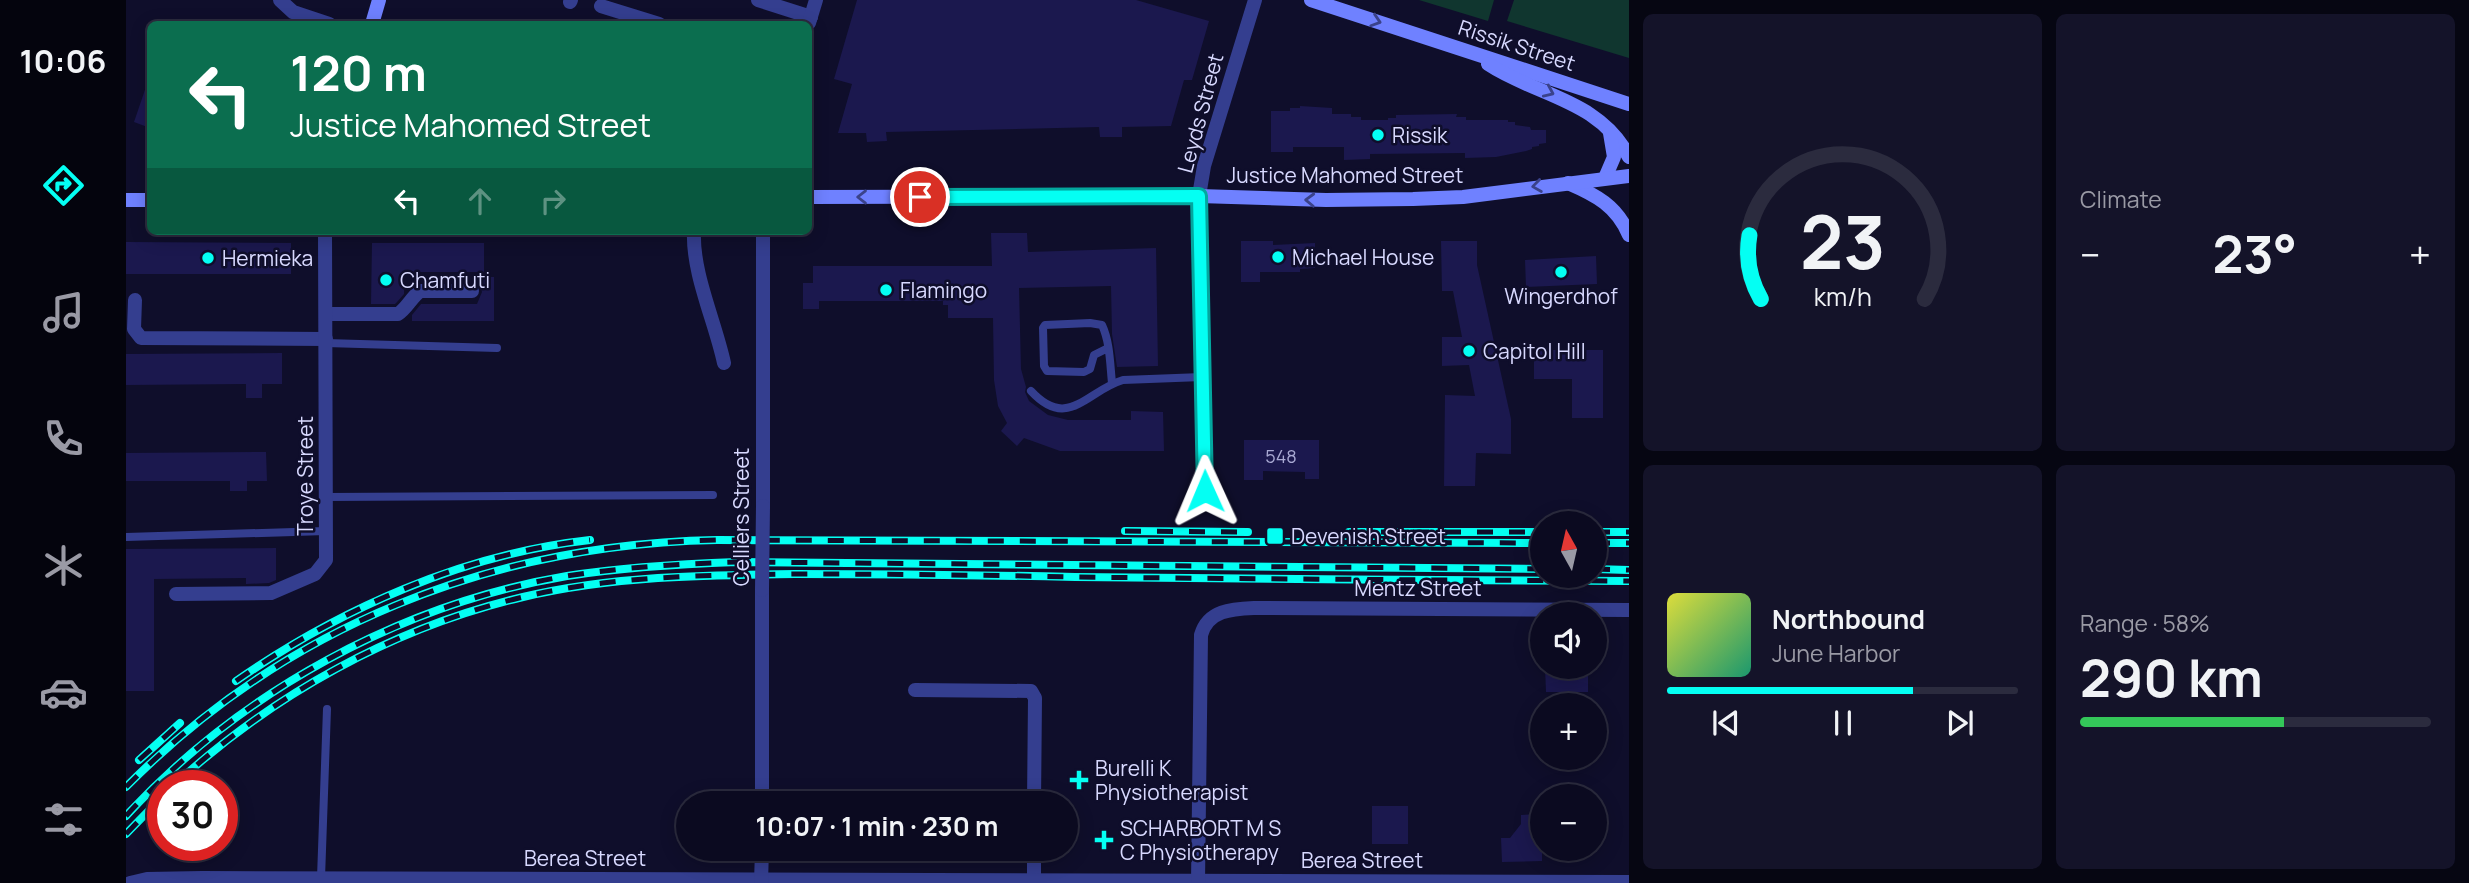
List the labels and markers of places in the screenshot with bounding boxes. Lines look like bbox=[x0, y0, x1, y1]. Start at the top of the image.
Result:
place label: Rissik bbox=[1392, 121, 1448, 149]
marker: Rissik bbox=[1370, 127, 1386, 143]
pin bbox=[890, 167, 950, 227]
place label: Michael House bbox=[1292, 243, 1434, 271]
place label: Hermieka bbox=[222, 244, 313, 272]
marker: Michael House bbox=[1270, 249, 1286, 265]
marker: Hermieka bbox=[200, 250, 216, 266]
marker: Wingerdhof bbox=[1553, 264, 1569, 280]
place label: Chamfuti bbox=[400, 266, 490, 294]
marker: Chamfuti bbox=[378, 272, 394, 288]
place label: Flamingo bbox=[900, 276, 987, 304]
marker: Flamingo bbox=[878, 282, 894, 298]
place label: Wingerdhof bbox=[1504, 282, 1618, 310]
place label: Capitol Hill bbox=[1483, 337, 1586, 365]
marker: Capitol Hill bbox=[1461, 343, 1477, 359]
place label: Devenish Street bbox=[1291, 522, 1446, 550]
marker: Devenish Street bbox=[1265, 526, 1285, 546]
place label: Burelli K Physiotherapist bbox=[1095, 754, 1248, 806]
marker: Burelli K Physiotherapist bbox=[1069, 770, 1089, 790]
place label: SCHARBORT M S C Physiotherapy bbox=[1120, 814, 1281, 866]
marker: SCHARBORT M S C Physiotherapy bbox=[1094, 830, 1114, 850]

